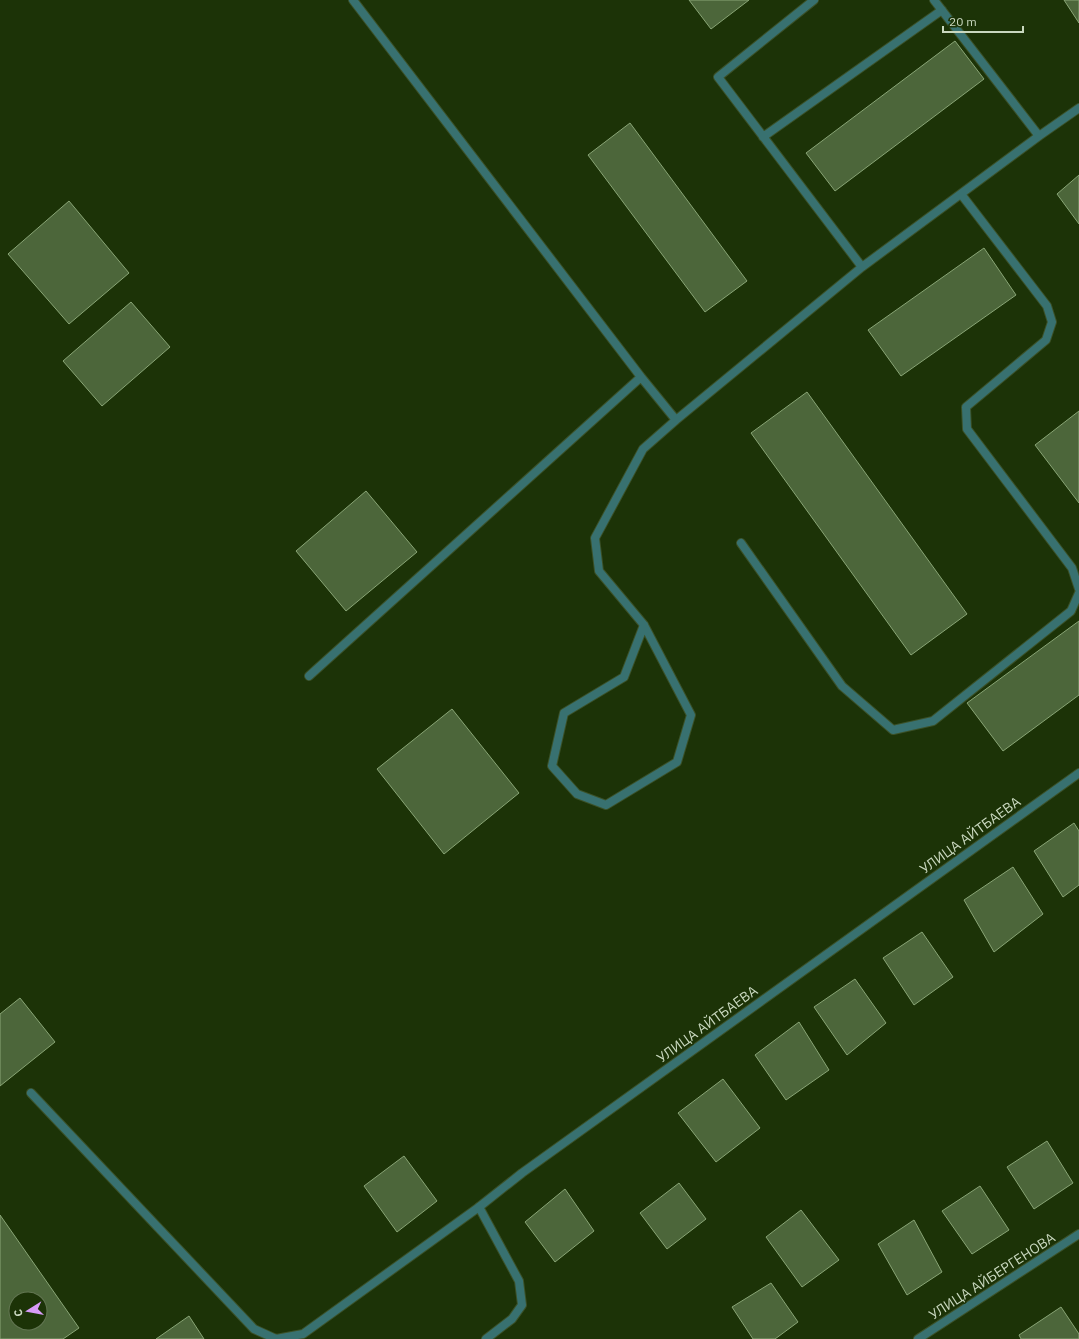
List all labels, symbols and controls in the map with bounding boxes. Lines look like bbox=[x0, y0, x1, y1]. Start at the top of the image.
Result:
scale bar bbox=[943, 8, 1023, 34]
text: 20 m bbox=[949, 14, 977, 29]
street label: УЛИЦА АЙТБАЕВА bbox=[915, 792, 1024, 878]
street label: УЛИЦА АЙТБАЕВА bbox=[652, 981, 761, 1067]
street label: УЛИЦА АЙБЕРГЕНОВА bbox=[925, 1228, 1059, 1324]
north arrow bbox=[8, 1291, 48, 1331]
text: С bbox=[11, 1308, 26, 1318]

